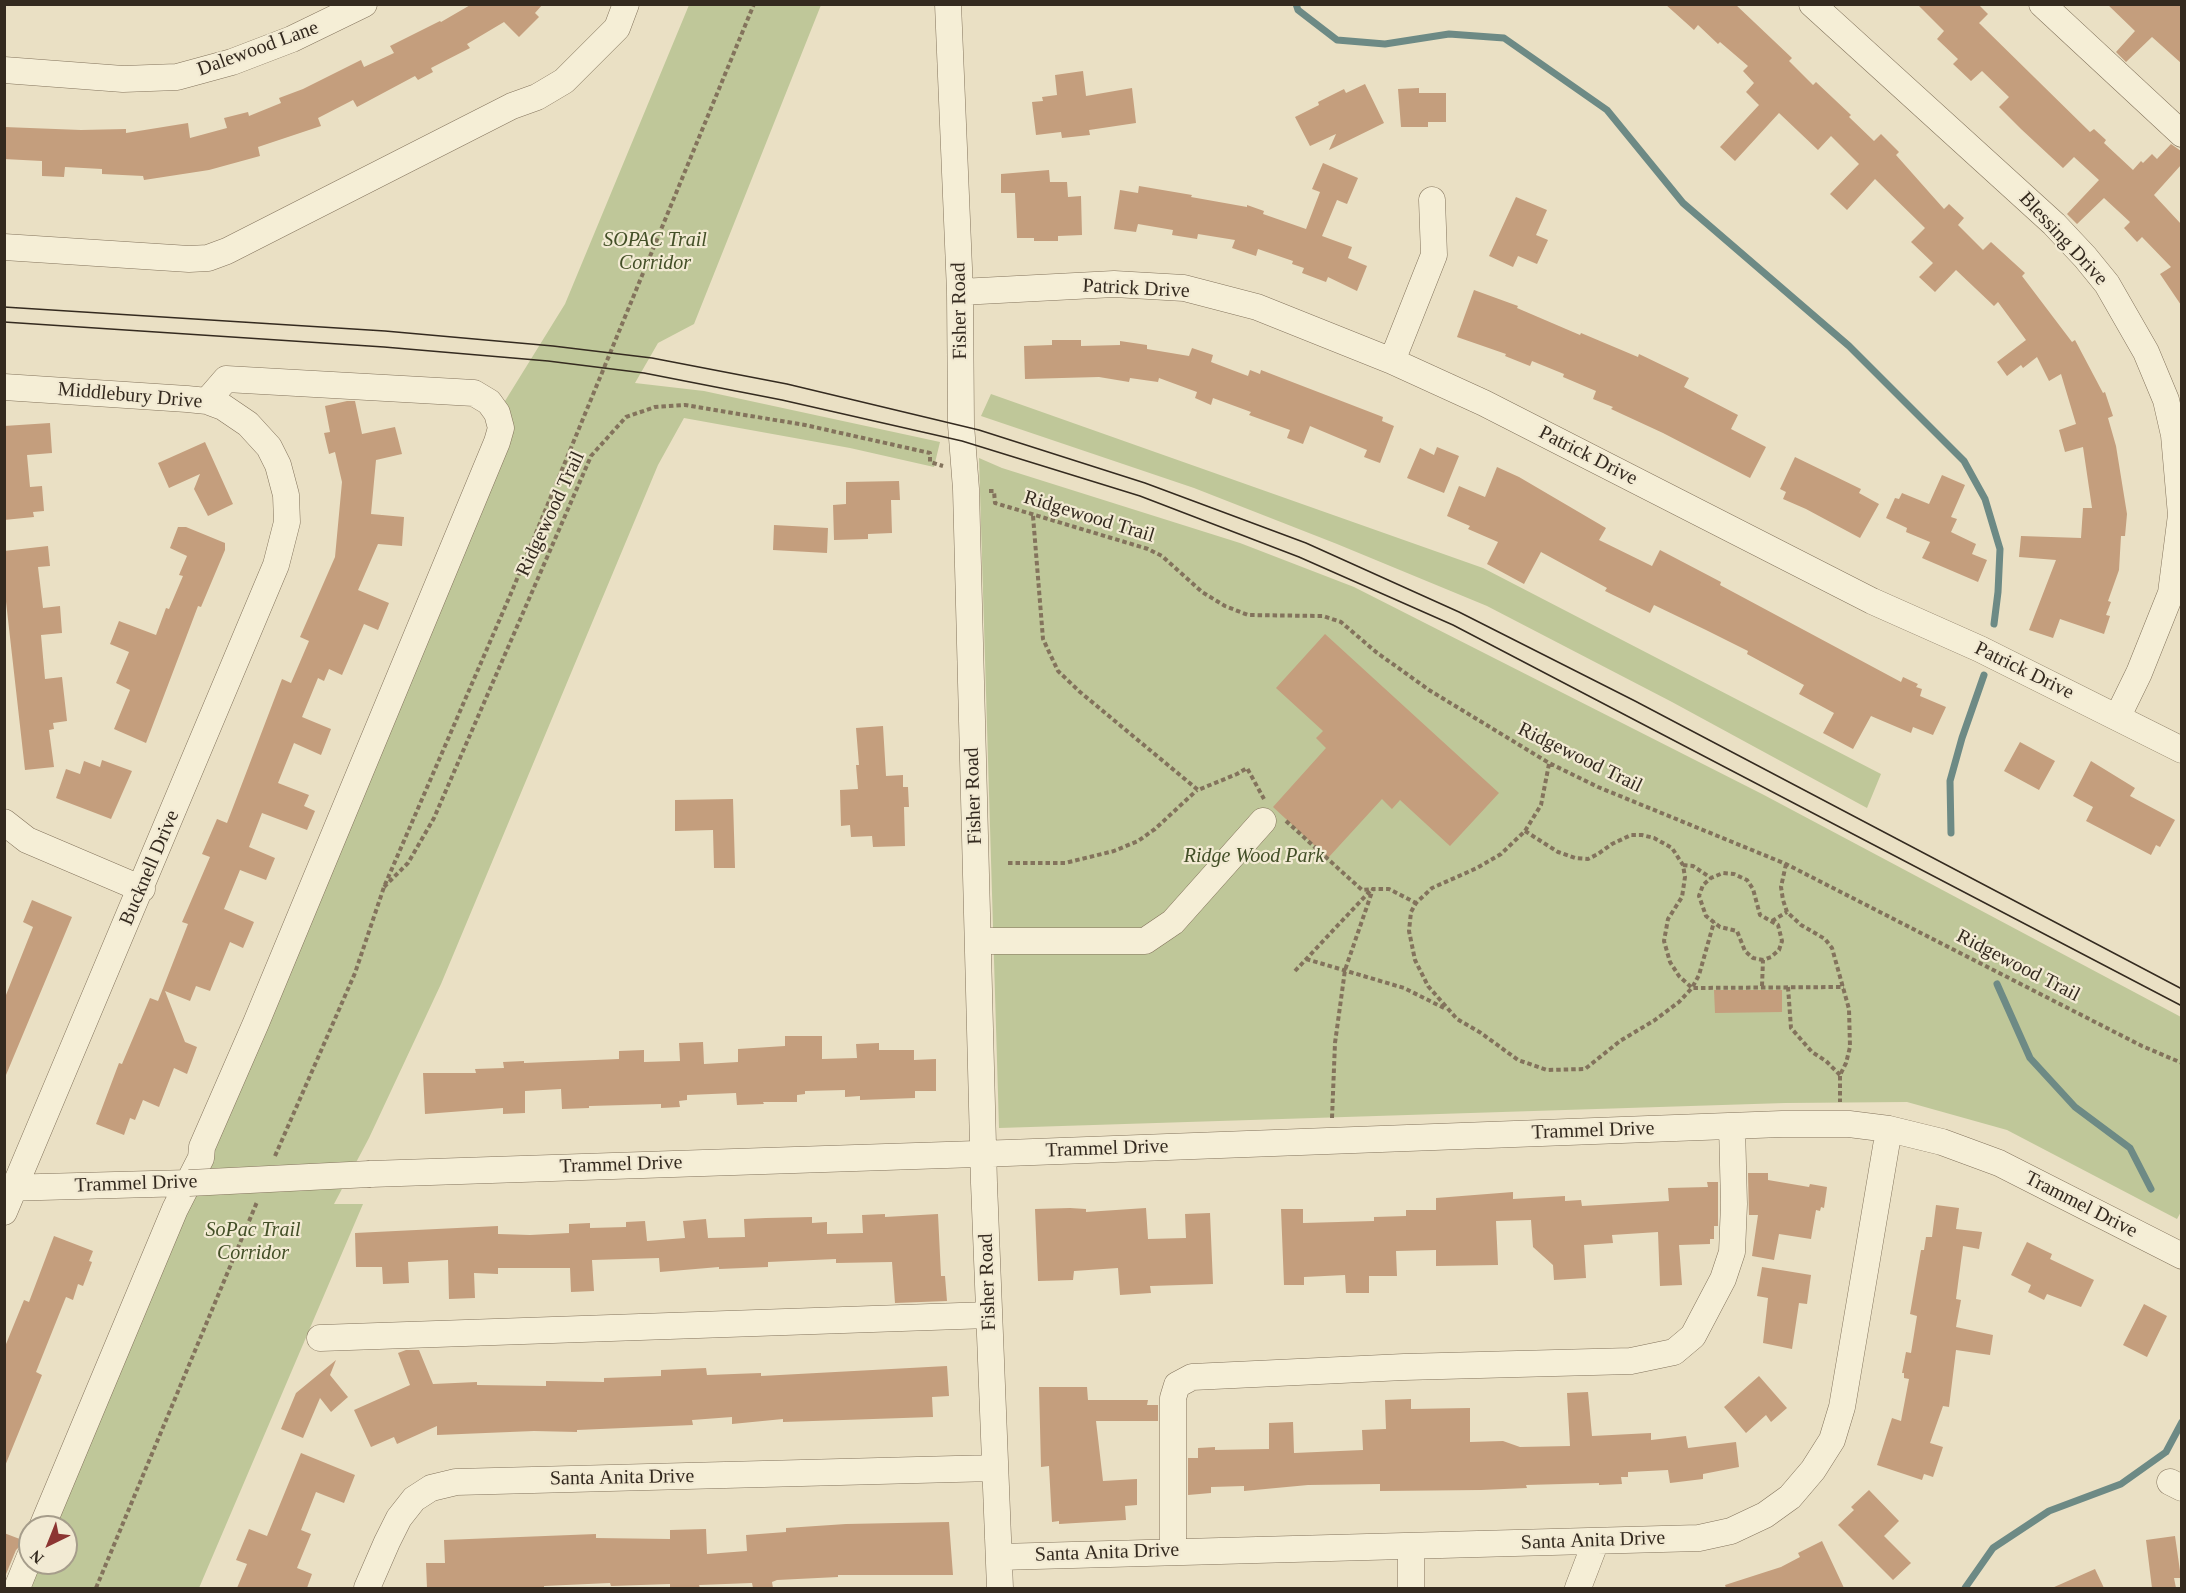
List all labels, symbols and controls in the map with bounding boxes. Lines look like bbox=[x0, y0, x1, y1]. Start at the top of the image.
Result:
street label: Dalewood Lane bbox=[194, 16, 322, 82]
street label: Blessing Drive bbox=[2013, 187, 2113, 291]
park label: SOPAC Trail Corridor bbox=[603, 229, 707, 276]
street label: Fisher Road bbox=[947, 262, 973, 360]
street label: Patrick Drive bbox=[1082, 274, 1190, 304]
street label: Middlebury Drive bbox=[57, 378, 203, 414]
street label: Patrick Drive bbox=[1535, 421, 1641, 491]
street label: Ridgewood Trail bbox=[512, 448, 590, 580]
street label: Ridgewood Trail bbox=[1021, 486, 1157, 548]
street label: Patrick Drive bbox=[1971, 637, 2077, 705]
street label: Ridgewood Trail bbox=[1514, 718, 1646, 798]
street label: Fisher Road bbox=[960, 747, 988, 845]
street label: Bucknell Drive bbox=[115, 807, 185, 929]
park label: Ridge Wood Park bbox=[1184, 845, 1324, 869]
street label: Ridgewood Trail bbox=[1952, 925, 2084, 1007]
street label: Trammel Drive bbox=[1531, 1117, 1655, 1145]
street label: Trammel Drive bbox=[1045, 1135, 1169, 1163]
street label: Trammel Drive bbox=[559, 1151, 683, 1179]
street label: Trammel Drive bbox=[2021, 1166, 2141, 1244]
street label: Trammel Drive bbox=[74, 1170, 198, 1198]
park label: SoPac Trail Corridor bbox=[205, 1219, 301, 1266]
street label: Fisher Road bbox=[974, 1233, 1002, 1331]
street label: Santa Anita Drive bbox=[550, 1465, 694, 1491]
north arrow bbox=[18, 1515, 78, 1575]
street label: Santa Anita Drive bbox=[1520, 1526, 1666, 1556]
street label: Santa Anita Drive bbox=[1034, 1538, 1180, 1568]
text: N bbox=[27, 1547, 47, 1567]

